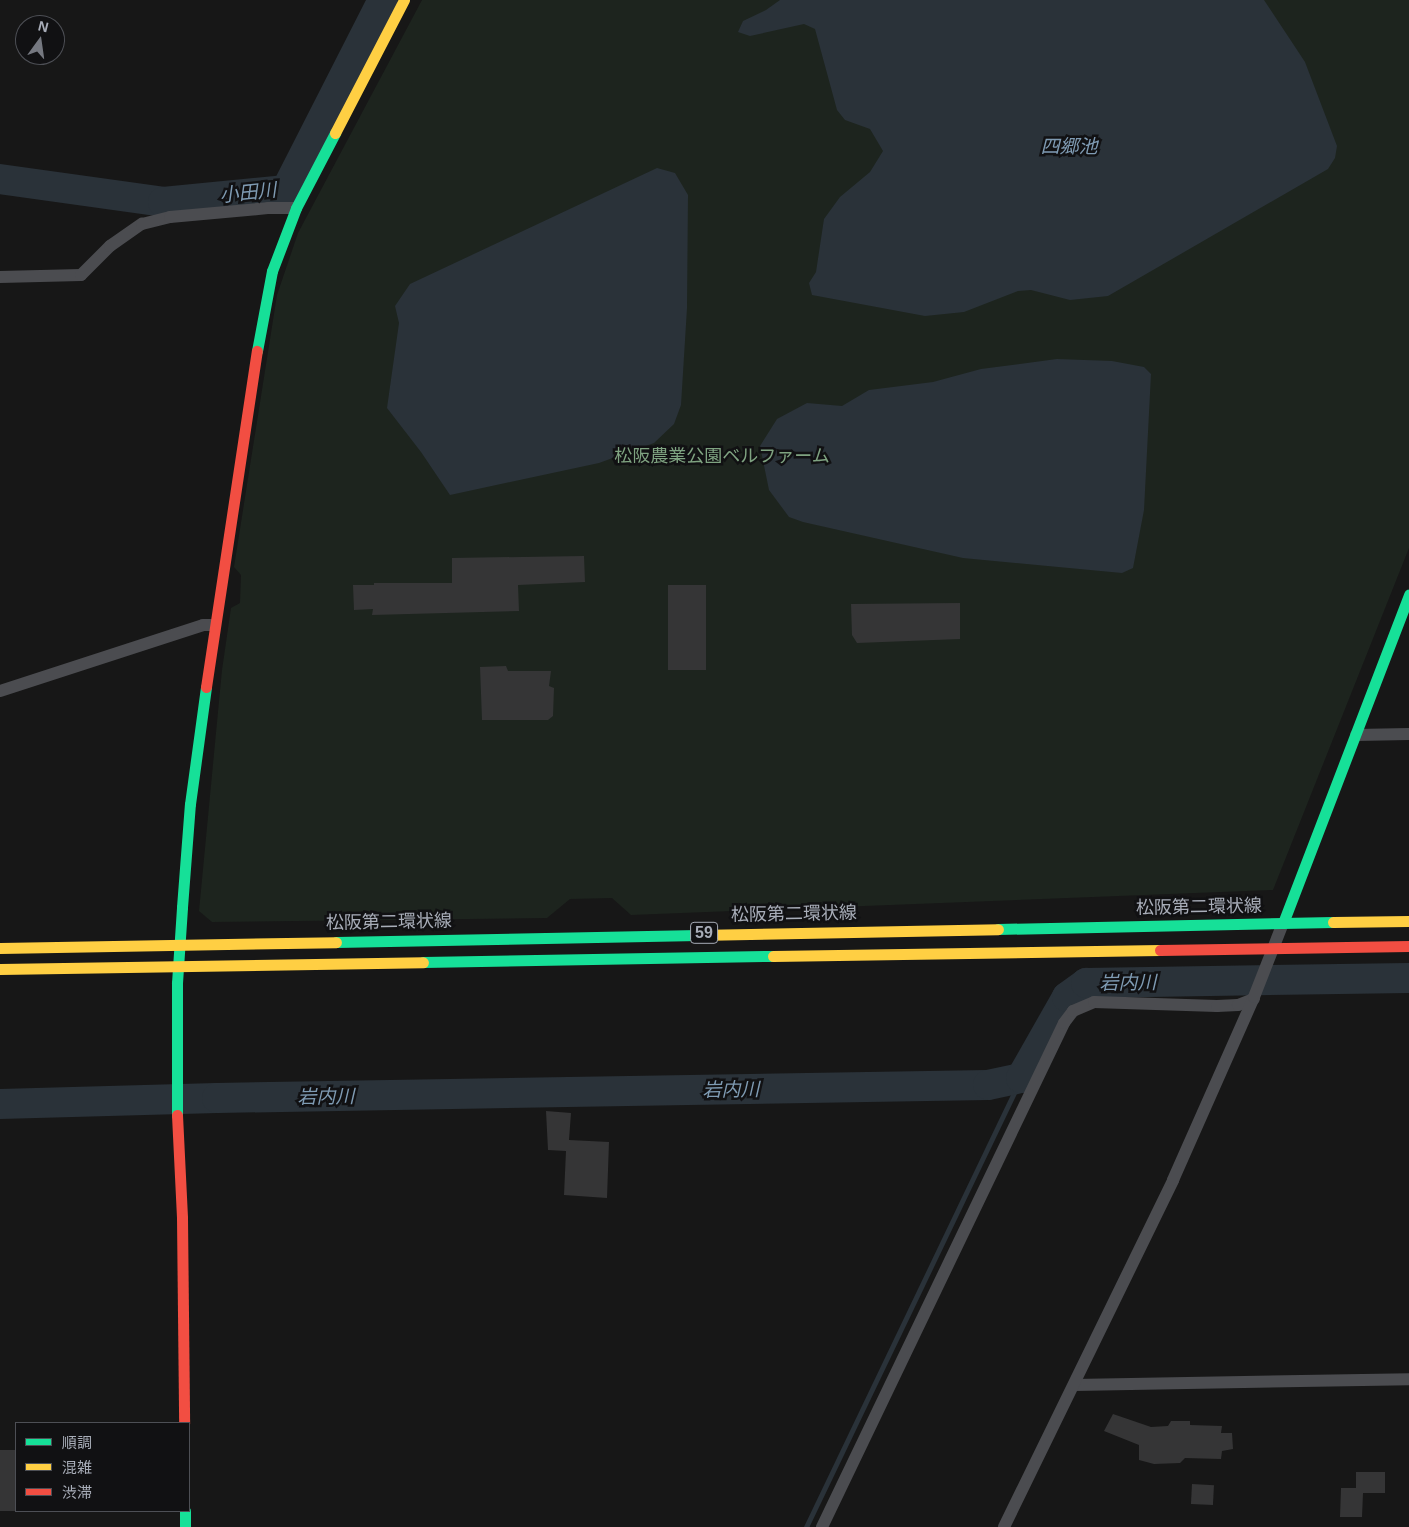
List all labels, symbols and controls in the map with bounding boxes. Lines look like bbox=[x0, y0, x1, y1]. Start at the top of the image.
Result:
north arrow bbox=[15, 15, 65, 65]
text: N bbox=[37, 17, 50, 35]
water label: 四郷池 bbox=[1041, 136, 1097, 158]
water label: 小田川 bbox=[218, 179, 278, 207]
park label: 松阪農業公園ベルファーム bbox=[614, 445, 830, 467]
street label: 松阪第二環状線 bbox=[1136, 895, 1262, 919]
street label: 松阪第二環状線 bbox=[731, 902, 857, 926]
street label: 松阪第二環状線 bbox=[326, 910, 452, 934]
road number: 59 bbox=[689, 920, 719, 946]
water label: 岩内川 bbox=[1099, 971, 1157, 995]
water label: 岩内川 bbox=[702, 1078, 760, 1102]
water label: 岩内川 bbox=[297, 1085, 355, 1109]
legend bbox=[15, 1422, 190, 1512]
text: 順調 bbox=[62, 1434, 92, 1451]
text: 混雑 bbox=[62, 1459, 92, 1476]
text: 渋滞 bbox=[62, 1484, 92, 1501]

